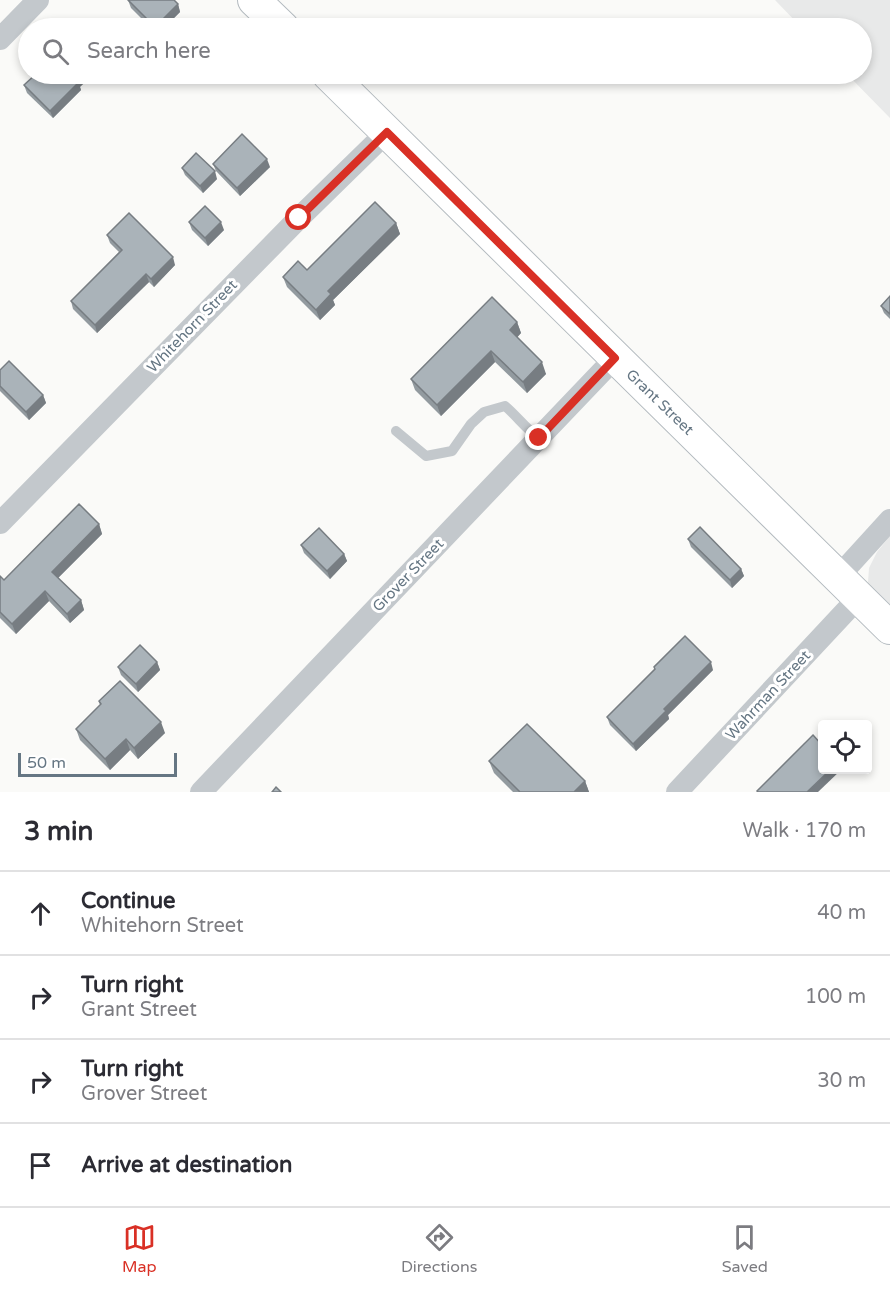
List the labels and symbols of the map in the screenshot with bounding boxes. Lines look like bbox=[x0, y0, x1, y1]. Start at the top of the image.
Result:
route start bbox=[285, 204, 311, 230]
street label: Whitehorn Street bbox=[143, 276, 241, 376]
street label: Grant Street bbox=[622, 365, 698, 439]
route end bbox=[525, 424, 551, 450]
street label: Grover Street bbox=[369, 534, 448, 615]
street label: Wahrman Street bbox=[722, 646, 814, 744]
scale bar bbox=[18, 750, 177, 778]

